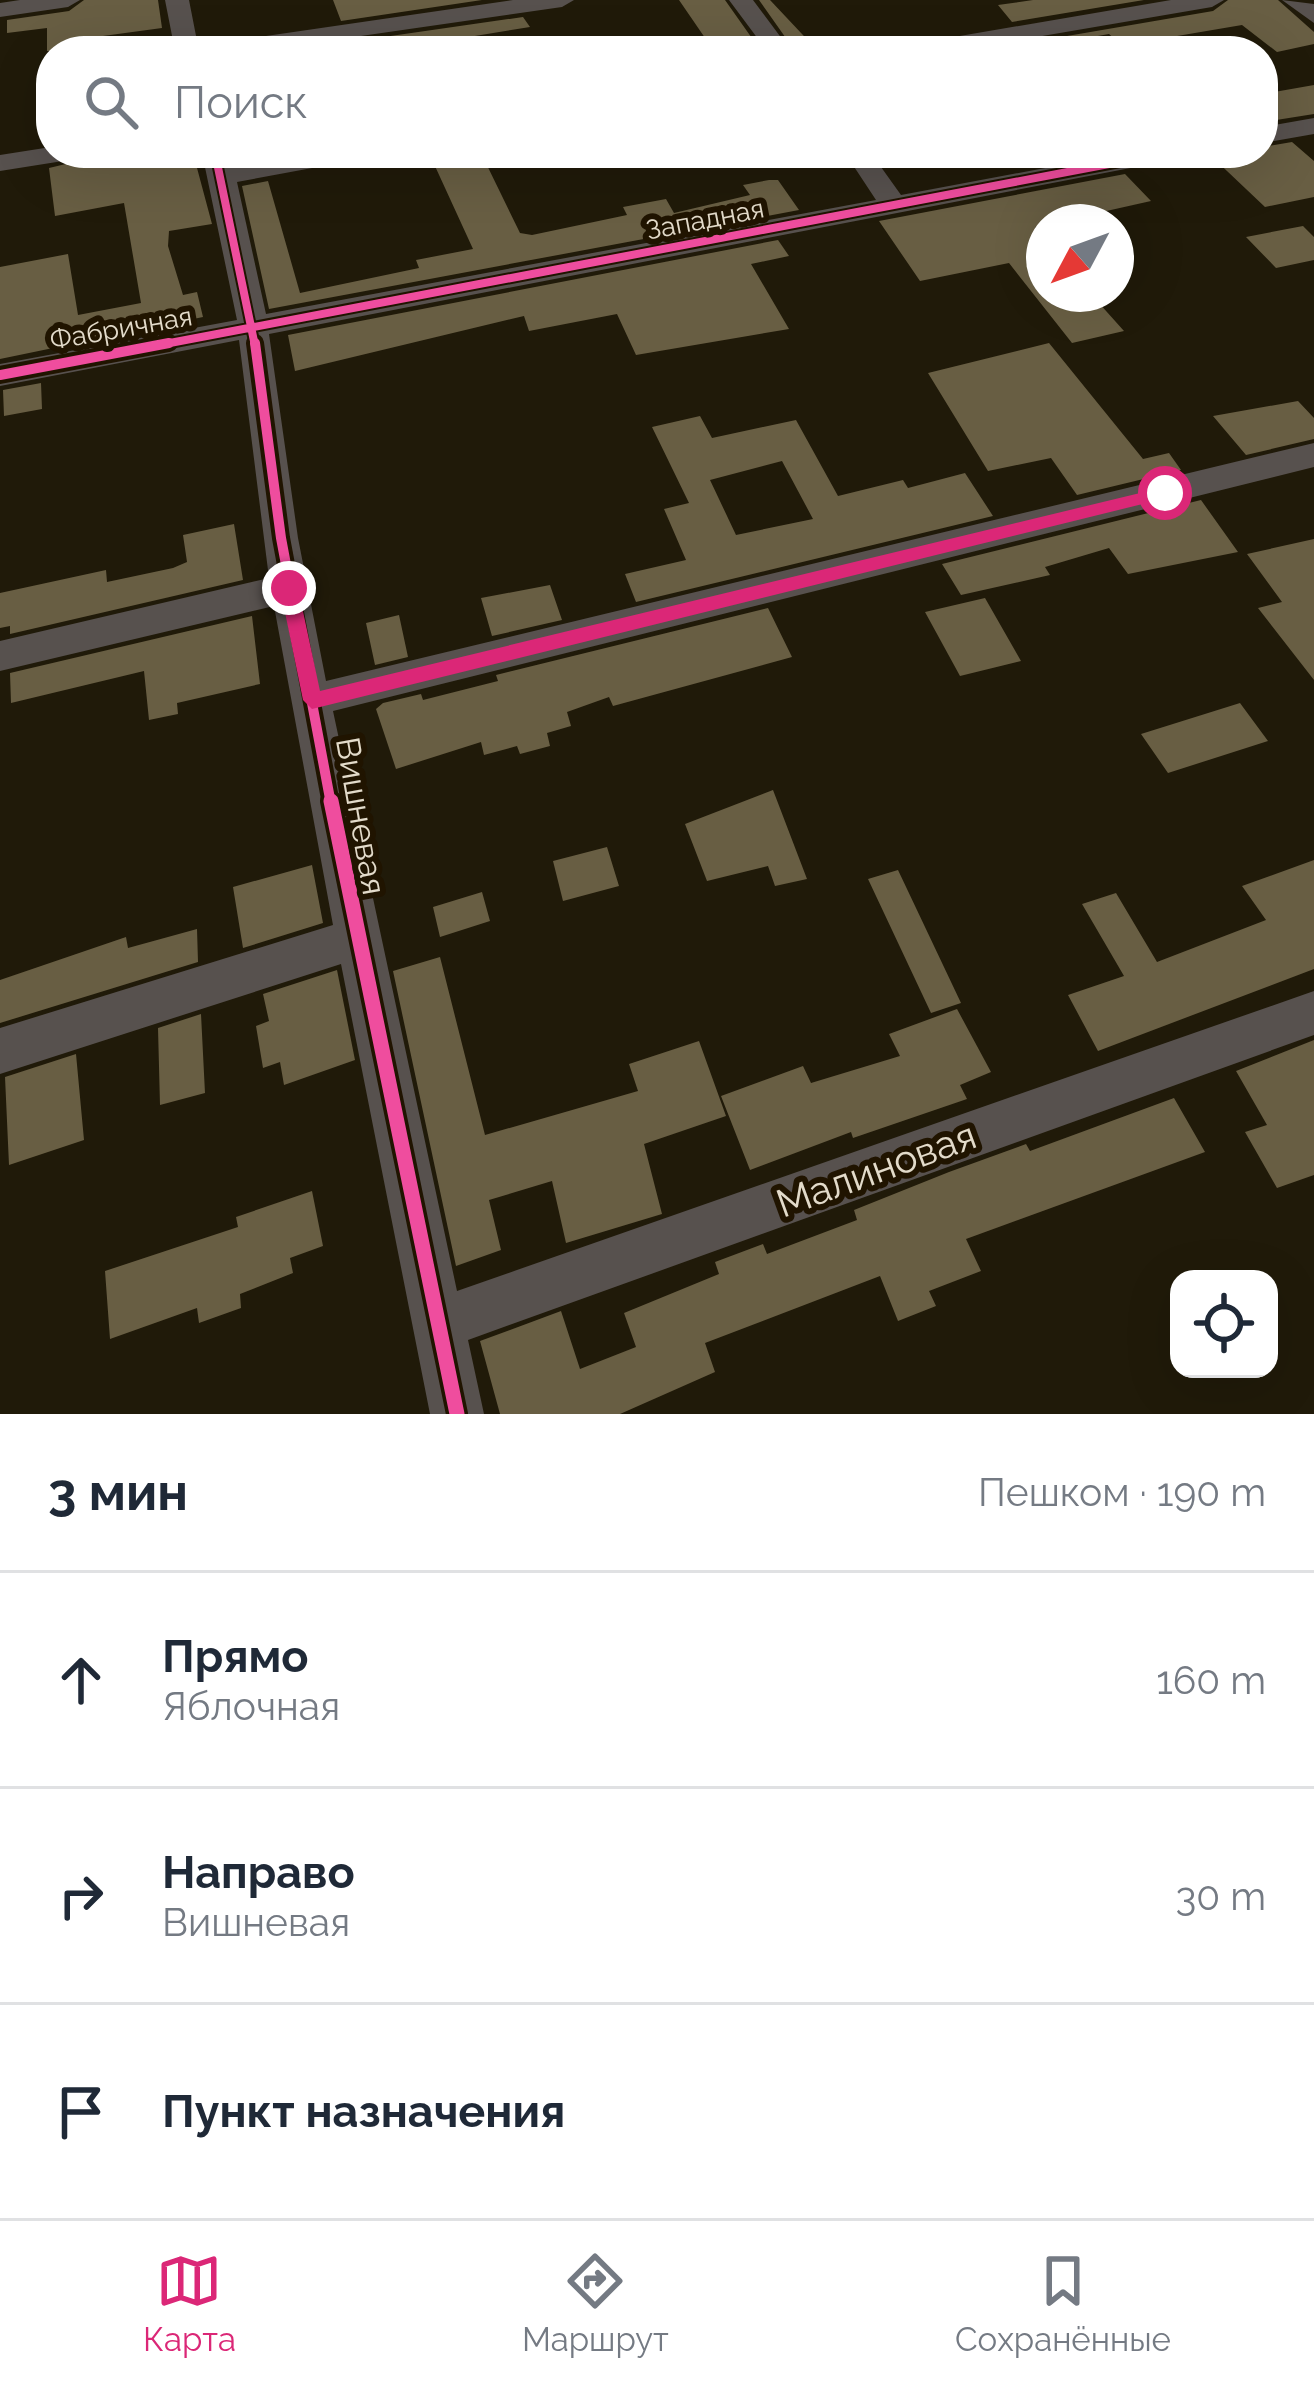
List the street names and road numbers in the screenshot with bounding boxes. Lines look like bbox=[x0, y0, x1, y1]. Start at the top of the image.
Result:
street label: Западная bbox=[643, 192, 767, 246]
street label: Фабричная bbox=[47, 300, 195, 356]
street label: Вишневая bbox=[328, 734, 394, 898]
street label: Малиновая bbox=[770, 1112, 982, 1226]

